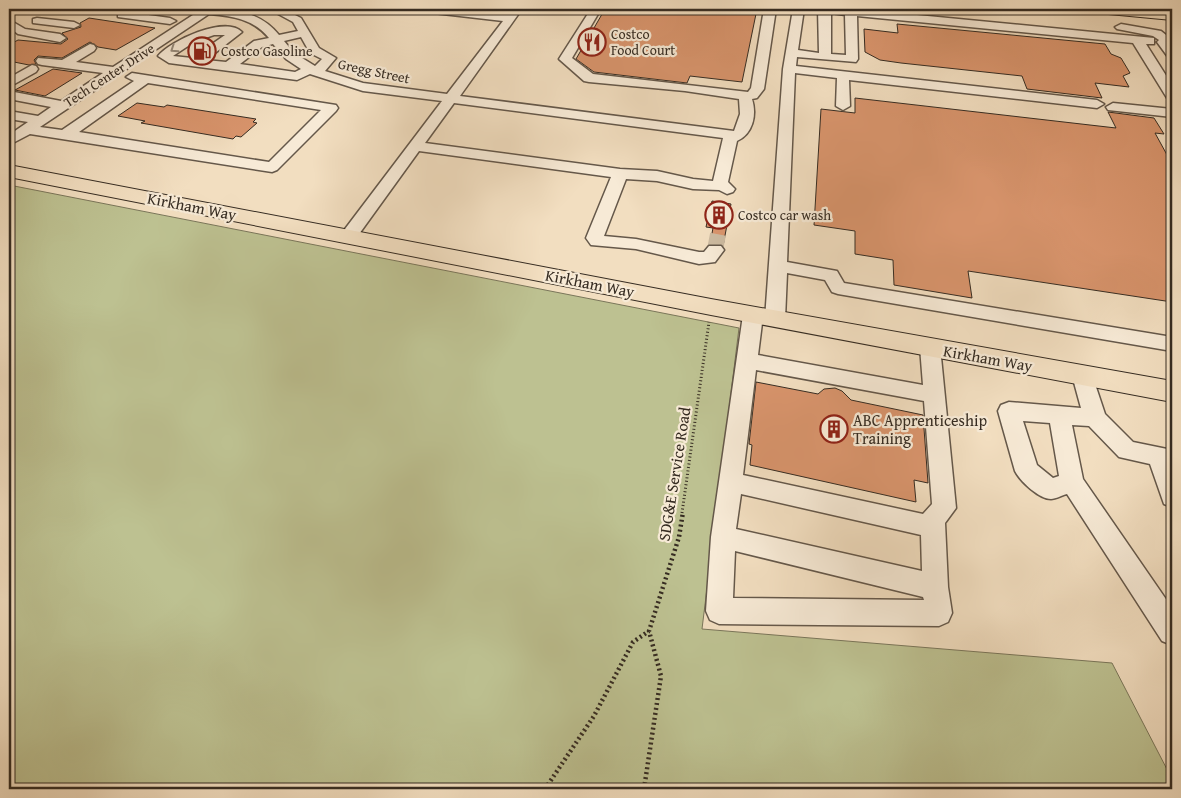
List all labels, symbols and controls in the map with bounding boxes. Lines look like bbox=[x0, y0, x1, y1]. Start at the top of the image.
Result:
place label: Costco Food Court bbox=[611, 24, 675, 60]
restaurant icon: Costco Food Court bbox=[577, 27, 607, 57]
fuel station icon: Costco Gasoline bbox=[187, 36, 217, 66]
street label: Tech Center Drive bbox=[60, 38, 159, 112]
place label: Costco Gasoline bbox=[221, 41, 313, 61]
one-way arrow bbox=[171, 43, 180, 52]
street label: Gregg Street bbox=[336, 54, 412, 88]
street label: Kirkham Way bbox=[145, 186, 239, 226]
building icon: Costco car wash bbox=[704, 200, 734, 230]
place label: Costco car wash bbox=[738, 205, 831, 225]
street label: Kirkham Way bbox=[543, 263, 637, 303]
street label: Kirkham Way bbox=[941, 338, 1035, 378]
street label: SDG&E Service Road bbox=[652, 405, 697, 543]
place label: ABC Apprenticeship Training bbox=[853, 408, 987, 450]
building icon: ABC Apprenticeship Training bbox=[819, 414, 849, 444]

